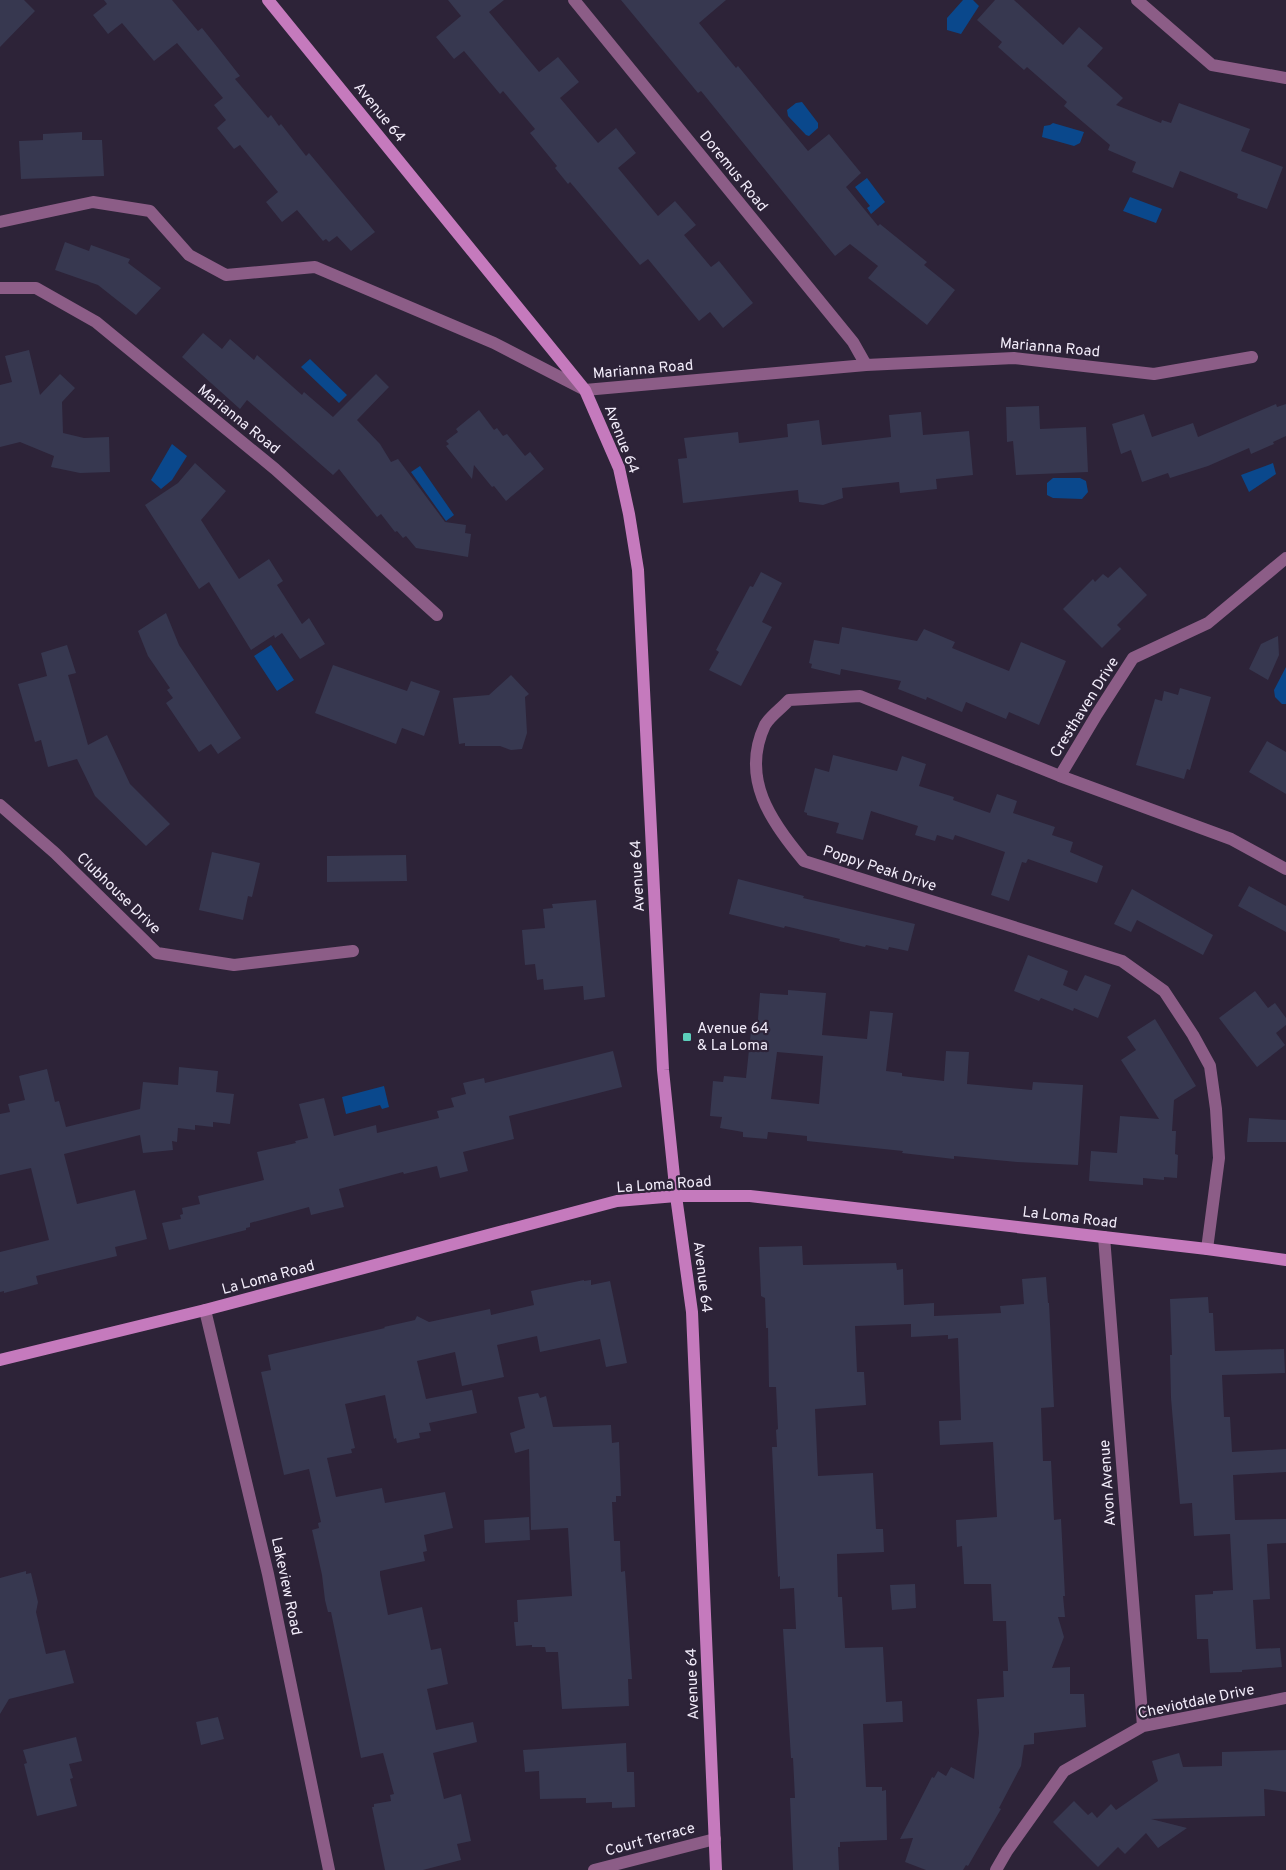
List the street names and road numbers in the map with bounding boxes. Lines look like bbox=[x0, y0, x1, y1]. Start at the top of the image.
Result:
street label: Avenue 64 bbox=[349, 79, 409, 147]
street label: Doremus Road bbox=[694, 128, 771, 216]
street label: Marianna Road bbox=[999, 335, 1101, 362]
street label: Marianna Road bbox=[592, 357, 694, 384]
street label: Marianna Road bbox=[193, 381, 283, 459]
street label: Avenue 64 bbox=[599, 403, 642, 477]
street label: Cresthaven Drive bbox=[1047, 654, 1124, 762]
street label: Avenue 64 bbox=[627, 839, 650, 912]
street label: Poppy Peak Drive bbox=[820, 842, 939, 897]
street label: Clubhouse Drive bbox=[72, 849, 164, 939]
street label: La Loma Road bbox=[616, 1173, 712, 1198]
street label: La Loma Road bbox=[1021, 1203, 1118, 1234]
street label: Avenue 64 bbox=[688, 1240, 715, 1314]
street label: La Loma Road bbox=[220, 1257, 317, 1300]
street label: Avon Avenue bbox=[1096, 1439, 1121, 1527]
street label: Lakeview Road bbox=[266, 1535, 305, 1637]
street label: Avenue 64 bbox=[683, 1648, 704, 1720]
street label: Cheviotdale Drive bbox=[1136, 1681, 1256, 1724]
street label: Court Terrace bbox=[603, 1819, 697, 1862]

